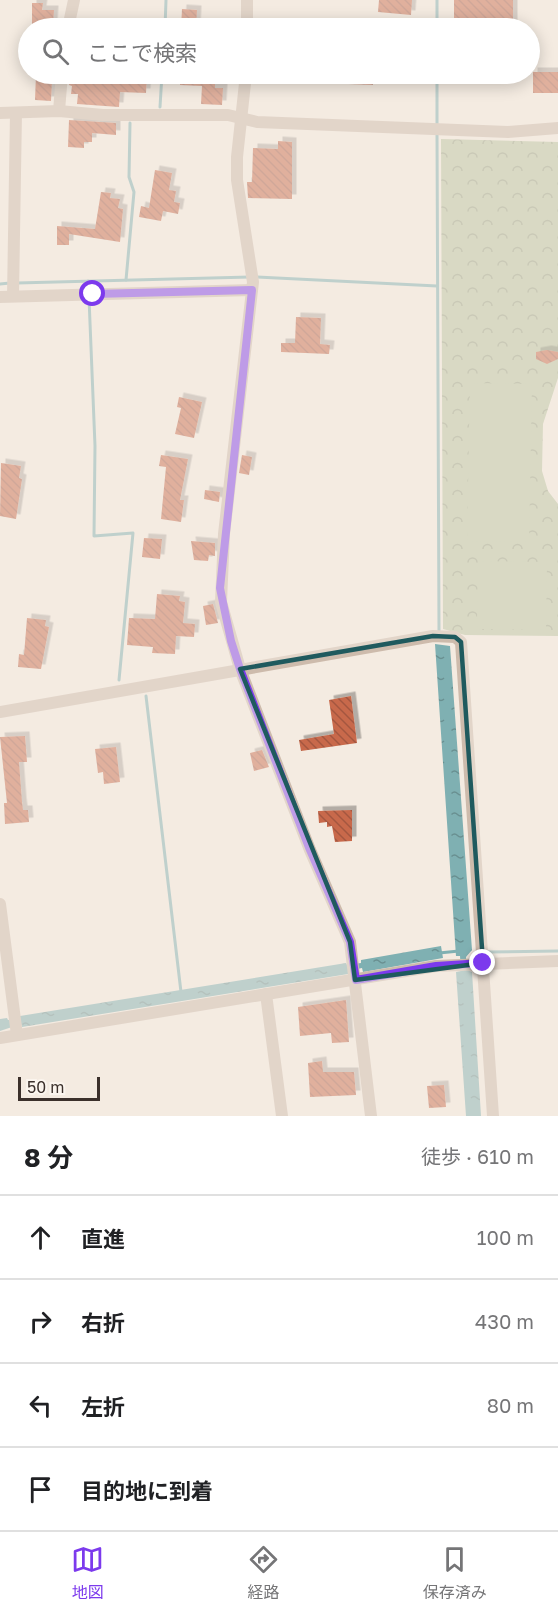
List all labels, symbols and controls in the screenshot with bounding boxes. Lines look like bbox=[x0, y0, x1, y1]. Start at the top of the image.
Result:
search box bbox=[18, 18, 540, 84]
icon: search bbox=[39, 35, 72, 68]
text: ここで検索 bbox=[87, 39, 197, 66]
route start bbox=[79, 280, 105, 306]
route end bbox=[469, 949, 495, 975]
scale bar bbox=[18, 1074, 100, 1102]
text: 50 m bbox=[27, 1077, 64, 1097]
text: 8 分 bbox=[24, 1142, 73, 1173]
text: 徒歩 · 610 m bbox=[421, 1144, 534, 1168]
icon: ahead bbox=[24, 1221, 57, 1254]
text: 直進 bbox=[81, 1225, 125, 1252]
text: 100 m bbox=[477, 1225, 534, 1249]
icon: right bbox=[24, 1305, 57, 1338]
text: 右折 bbox=[81, 1309, 125, 1336]
text: 430 m bbox=[475, 1309, 534, 1333]
icon: left bbox=[24, 1389, 57, 1422]
text: 左折 bbox=[81, 1393, 125, 1420]
text: 80 m bbox=[487, 1393, 534, 1417]
icon: arrive bbox=[24, 1473, 57, 1506]
text: 目的地に到着 bbox=[81, 1477, 213, 1504]
tab: 地図 bbox=[71, 1543, 104, 1603]
tab: 経路 bbox=[247, 1543, 280, 1603]
tab: 保存済み bbox=[423, 1543, 487, 1603]

